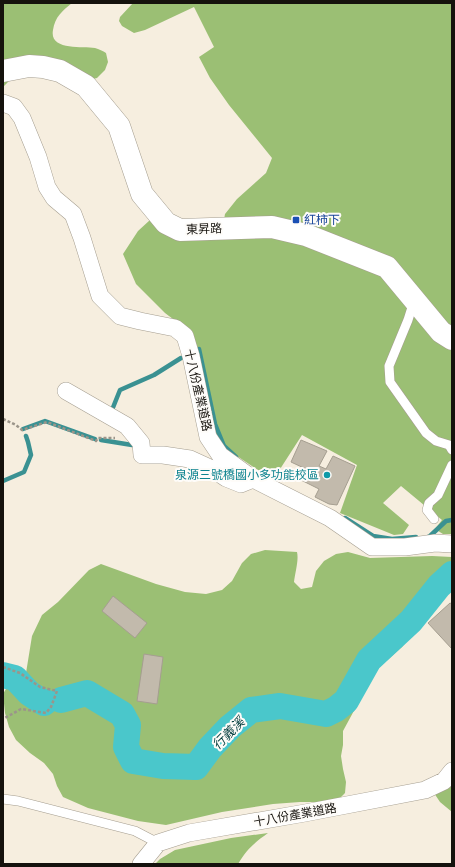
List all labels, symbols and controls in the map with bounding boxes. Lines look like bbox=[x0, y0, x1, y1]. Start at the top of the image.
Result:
place label: 紅柿下 bbox=[304, 213, 340, 227]
marker: 紅柿下 bbox=[291, 215, 301, 225]
street label: 東昇路 bbox=[186, 221, 222, 237]
street label: 十八份產業道路 bbox=[182, 347, 214, 433]
place label: 泉源三號橋國小多功能校區 bbox=[175, 468, 319, 482]
marker: 泉源三號橋國小多功能校區 bbox=[322, 470, 332, 480]
water label: 行義溪 bbox=[209, 713, 249, 752]
street label: 十八份產業道路 bbox=[252, 801, 338, 829]

